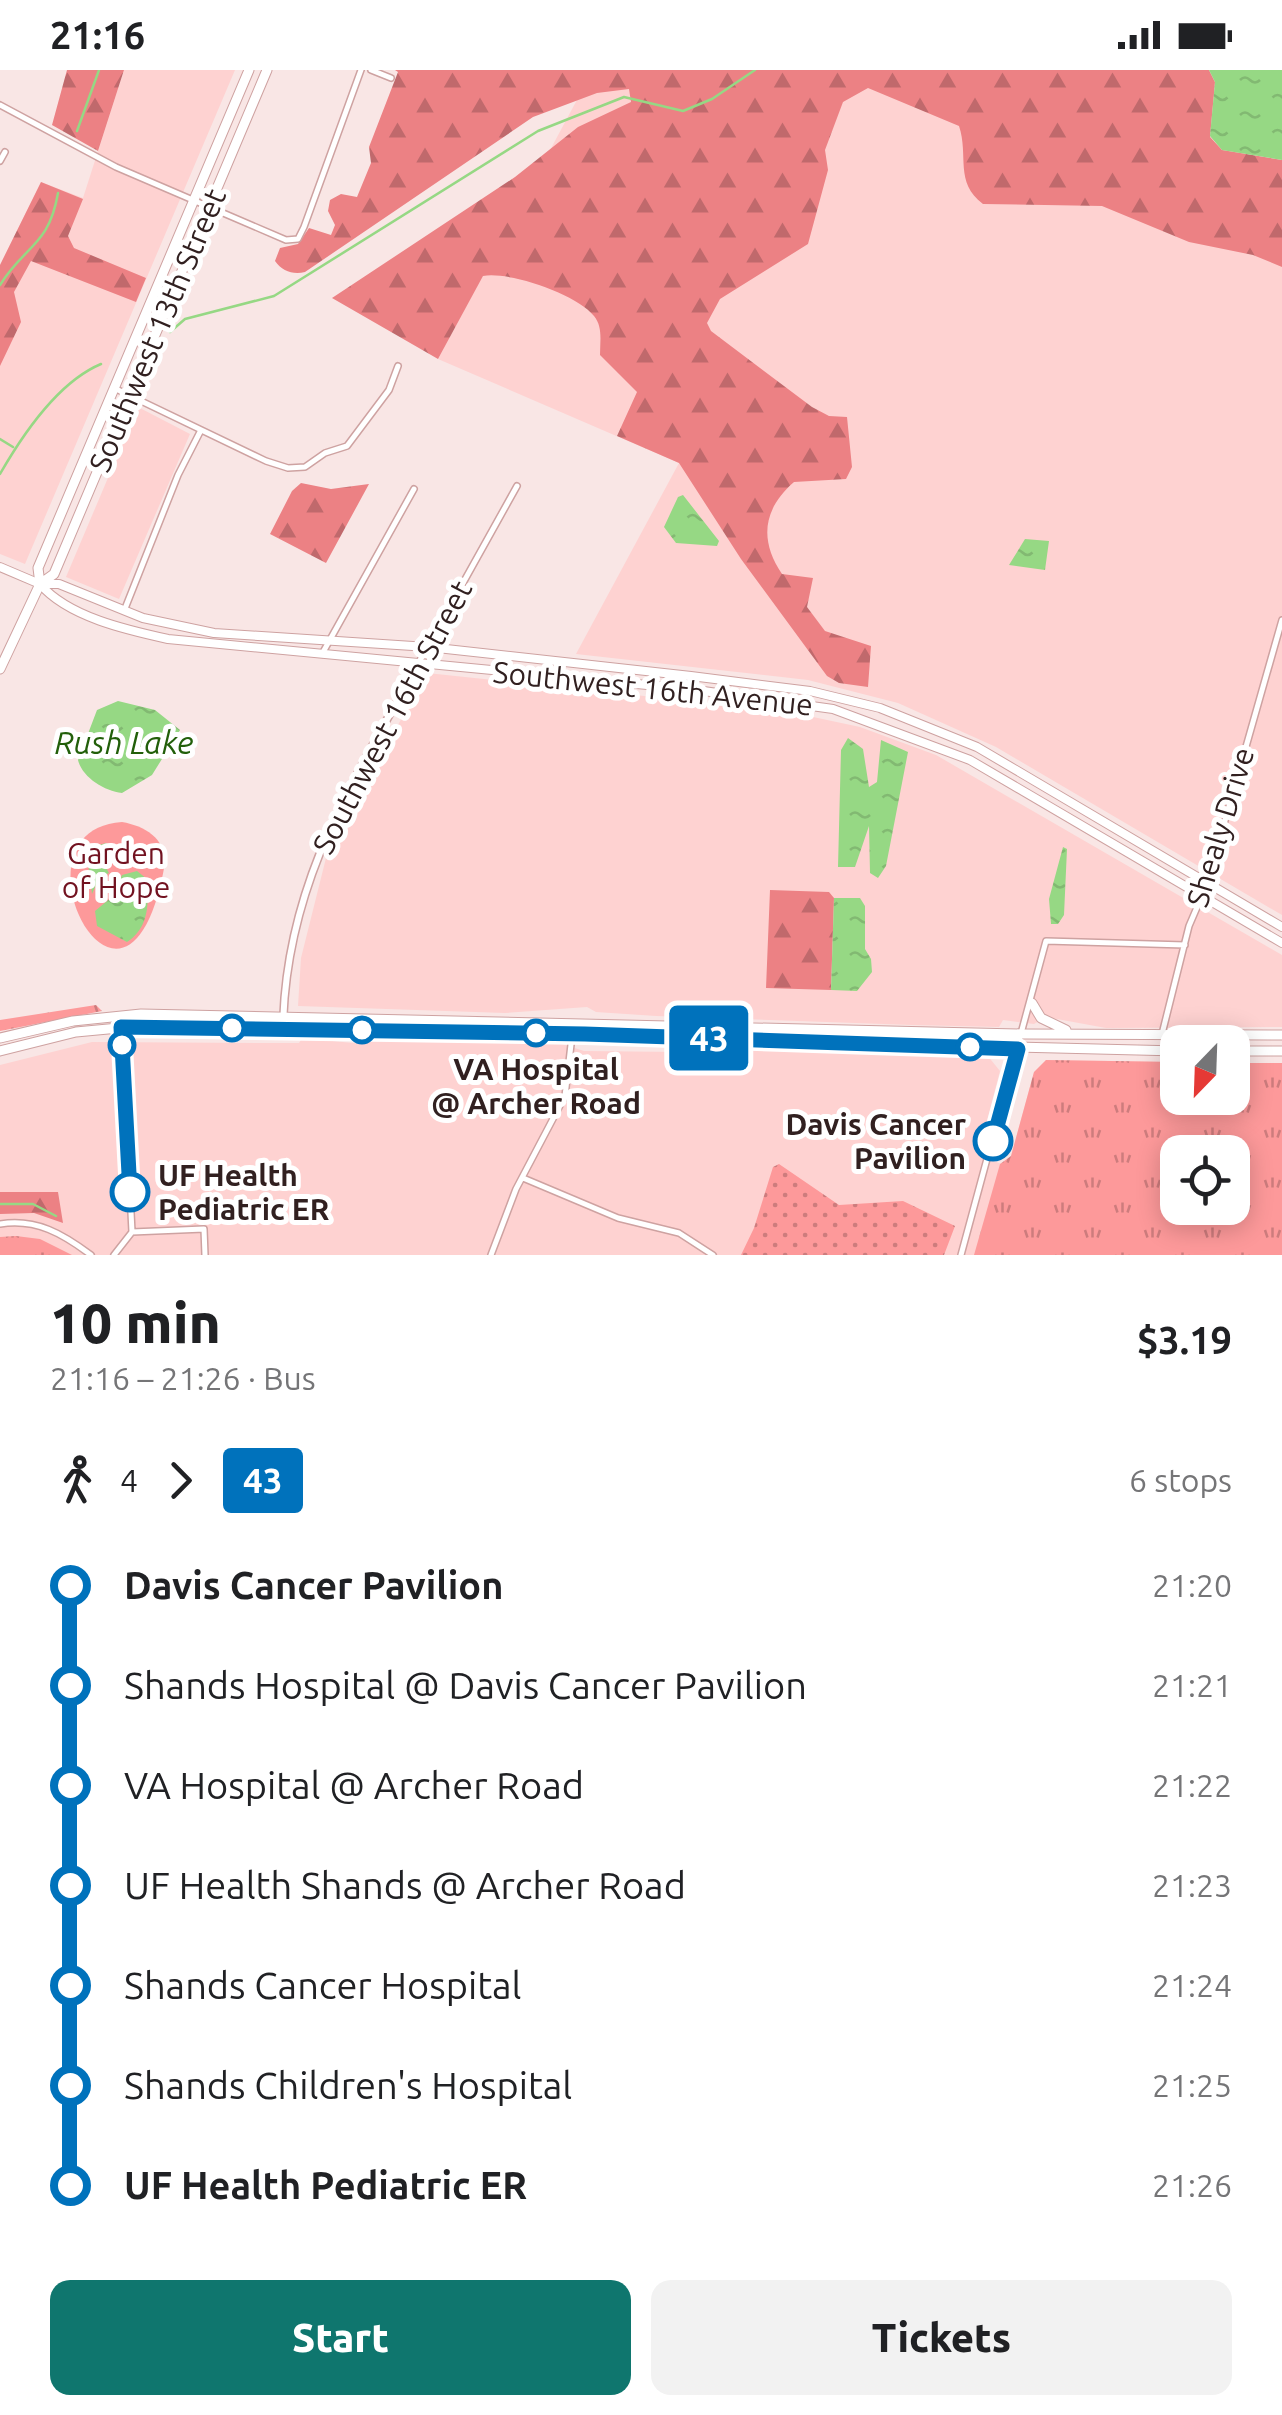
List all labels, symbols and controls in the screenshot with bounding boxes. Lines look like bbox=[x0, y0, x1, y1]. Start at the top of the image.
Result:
text: 21:16 bbox=[50, 14, 145, 56]
street label: Southwest 13th Street bbox=[82, 183, 232, 477]
street label: Southwest 16th Street bbox=[306, 575, 479, 859]
street label: Southwest 16th Avenue bbox=[491, 654, 815, 722]
water label: Rush Lake bbox=[55, 724, 193, 760]
street label: Shealy Drive bbox=[1180, 743, 1260, 911]
park label: Garden of Hope bbox=[62, 836, 170, 904]
line badge: 43 bbox=[664, 1006, 754, 1070]
unlabelled marker bbox=[219, 1015, 245, 1041]
unlabelled marker bbox=[349, 1017, 375, 1043]
text: 43 bbox=[689, 1018, 729, 1058]
marker: VA Hospital @ Archer Road bbox=[523, 1020, 549, 1046]
north arrow bbox=[1160, 1025, 1250, 1115]
map controls bbox=[1160, 1025, 1250, 1225]
unlabelled marker bbox=[109, 1032, 135, 1058]
unlabelled marker bbox=[957, 1034, 983, 1060]
place label: VA Hospital @ Archer Road bbox=[431, 1052, 641, 1120]
place label: Davis Cancer Pavilion bbox=[785, 1107, 967, 1175]
marker: Davis Cancer Pavilion bbox=[974, 1122, 1012, 1160]
button: locate bbox=[1160, 1135, 1250, 1225]
place label: UF Health Pediatric ER bbox=[158, 1158, 330, 1226]
marker: UF Health Pediatric ER bbox=[111, 1173, 149, 1211]
text: 10 min bbox=[50, 1292, 221, 1353]
text: $3.19 bbox=[1137, 1319, 1232, 1361]
text: 21:16 – 21:26 · Bus bbox=[50, 1360, 316, 1396]
icon: walk bbox=[50, 1453, 105, 1508]
icon: forward bbox=[153, 1453, 208, 1508]
text: 43 bbox=[243, 1460, 283, 1500]
text: 4 bbox=[120, 1462, 138, 1498]
text: 6 stops bbox=[1129, 1462, 1232, 1498]
text: Davis Cancer Pavilion bbox=[124, 1564, 503, 1606]
text: 21:20 bbox=[1152, 1567, 1232, 1603]
text: Shands Hospital @ Davis Cancer Pavilion bbox=[124, 1664, 807, 1706]
text: 21:21 bbox=[1152, 1667, 1232, 1703]
text: VA Hospital @ Archer Road bbox=[124, 1764, 584, 1806]
text: 21:22 bbox=[1152, 1767, 1232, 1803]
text: UF Health Shands @ Archer Road bbox=[124, 1864, 686, 1906]
text: 21:23 bbox=[1152, 1867, 1232, 1903]
text: Shands Cancer Hospital bbox=[124, 1964, 521, 2006]
text: 21:24 bbox=[1152, 1967, 1232, 2003]
text: Shands Children's Hospital bbox=[124, 2064, 572, 2106]
text: 21:25 bbox=[1152, 2067, 1232, 2103]
text: UF Health Pediatric ER bbox=[124, 2164, 527, 2206]
text: 21:26 bbox=[1152, 2167, 1232, 2203]
button: Start bbox=[50, 2280, 631, 2395]
button: Tickets bbox=[651, 2280, 1232, 2395]

